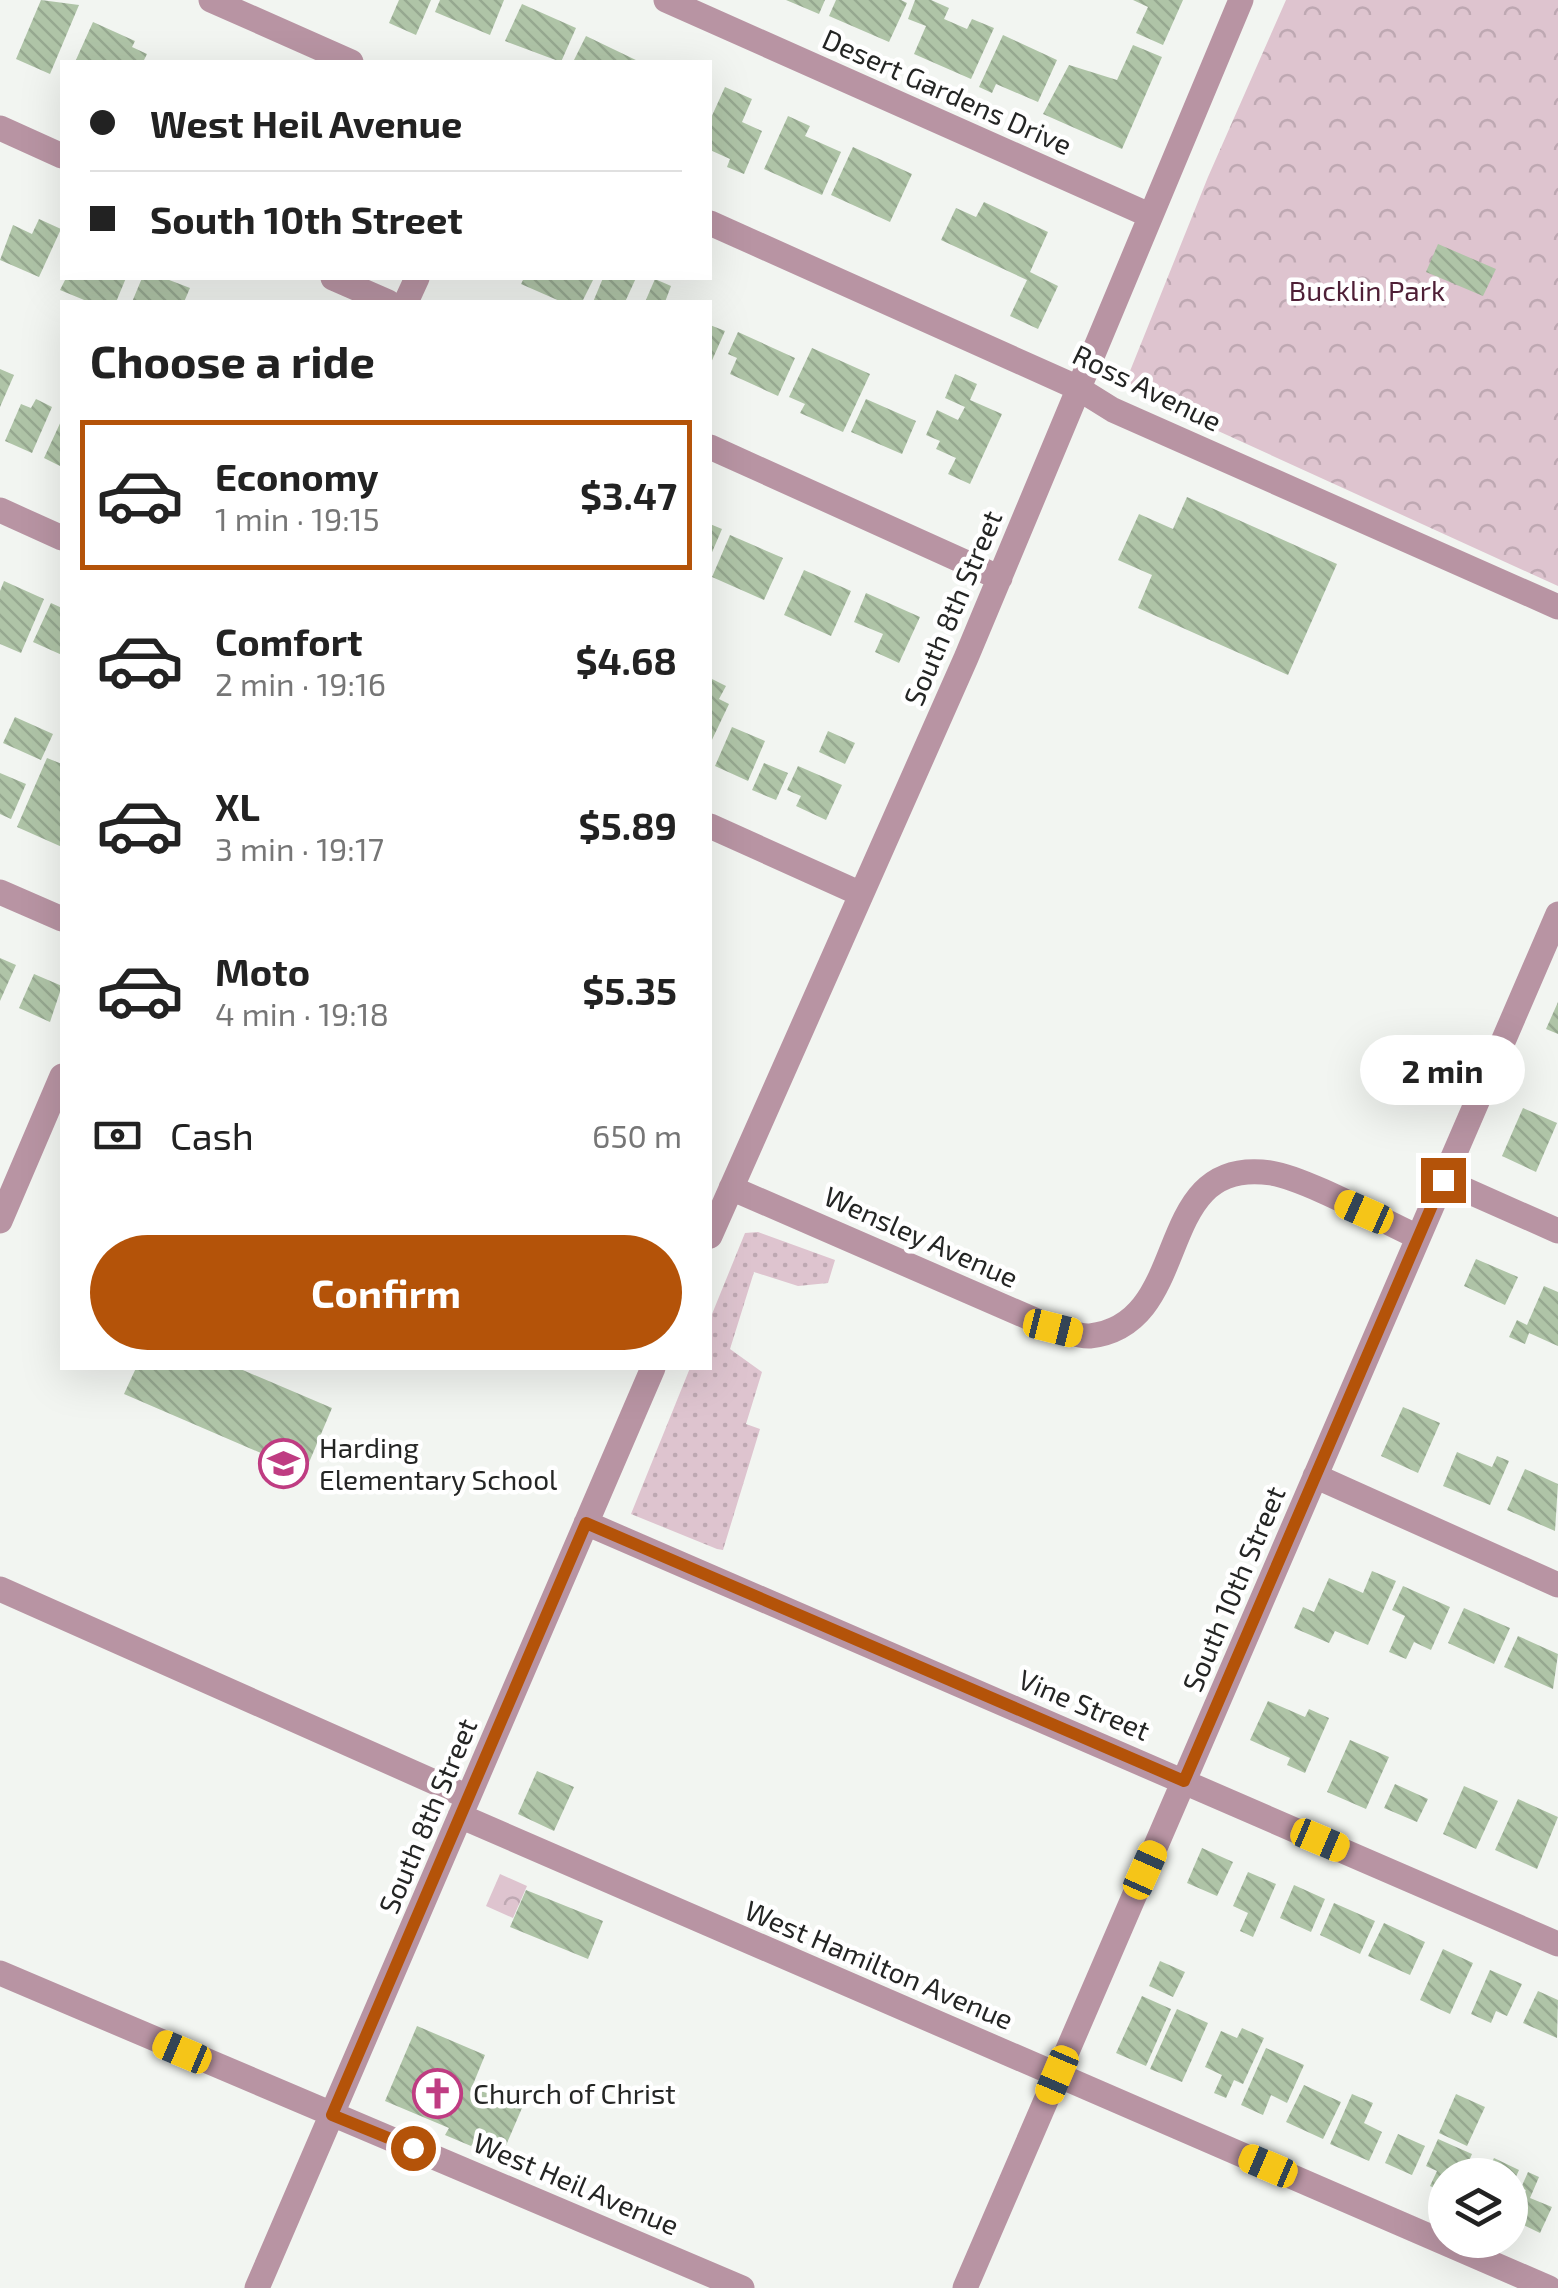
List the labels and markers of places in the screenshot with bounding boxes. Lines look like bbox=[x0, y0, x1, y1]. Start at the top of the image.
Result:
place label: Harding Elementary School bbox=[319, 1430, 558, 1496]
school or university icon: Harding Elementary School bbox=[258, 1438, 310, 1490]
church icon: Church of Christ bbox=[412, 2068, 464, 2120]
place label: Church of Christ bbox=[473, 2076, 676, 2110]

